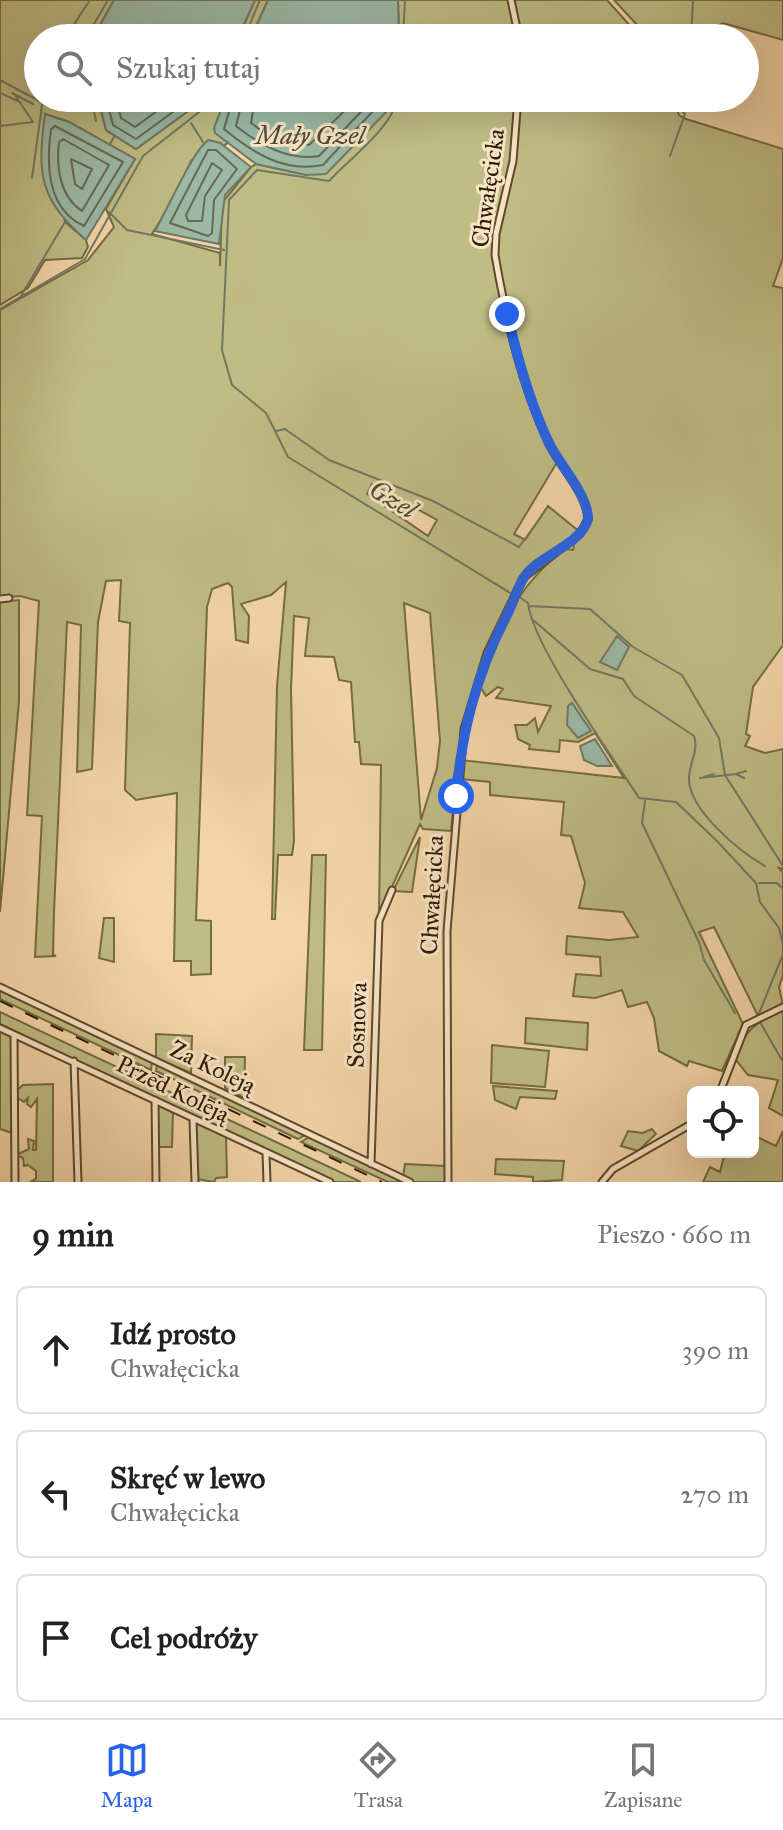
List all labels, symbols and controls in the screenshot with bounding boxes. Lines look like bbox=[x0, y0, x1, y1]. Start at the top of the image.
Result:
search box bbox=[24, 24, 759, 112]
icon: search bbox=[52, 46, 96, 90]
text: Szukaj tutaj bbox=[116, 50, 261, 86]
water label: Mały Gzel bbox=[252, 119, 367, 151]
street label: Chwałęcicka bbox=[465, 126, 511, 249]
route end bbox=[489, 296, 525, 332]
water label: Gzel bbox=[363, 472, 424, 527]
route start bbox=[438, 778, 474, 814]
street label: Chwałęcicka bbox=[414, 834, 450, 956]
street label: Sosnowa bbox=[341, 981, 374, 1068]
street label: Za Koleją bbox=[165, 1033, 262, 1101]
street label: Przed Koleją bbox=[112, 1049, 236, 1130]
map controls bbox=[687, 1086, 759, 1158]
button: locate bbox=[687, 1086, 759, 1158]
text: 9 min bbox=[32, 1214, 114, 1255]
text: Pieszo · 660 m bbox=[597, 1218, 751, 1250]
text: Idź prosto bbox=[110, 1316, 236, 1352]
icon: ahead bbox=[34, 1328, 78, 1372]
text: 390 m bbox=[682, 1334, 749, 1366]
text: Chwałęcicka bbox=[110, 1352, 240, 1384]
text: Skręć w lewo bbox=[110, 1460, 265, 1496]
icon: left bbox=[34, 1472, 78, 1516]
text: 270 m bbox=[680, 1478, 749, 1510]
text: Chwałęcicka bbox=[110, 1496, 240, 1528]
icon: arrive bbox=[34, 1616, 78, 1660]
text: Cel podróży bbox=[110, 1620, 257, 1656]
tab: Mapa bbox=[100, 1738, 153, 1813]
tab: Trasa bbox=[354, 1738, 403, 1813]
tab: Zapisane bbox=[604, 1738, 683, 1813]

